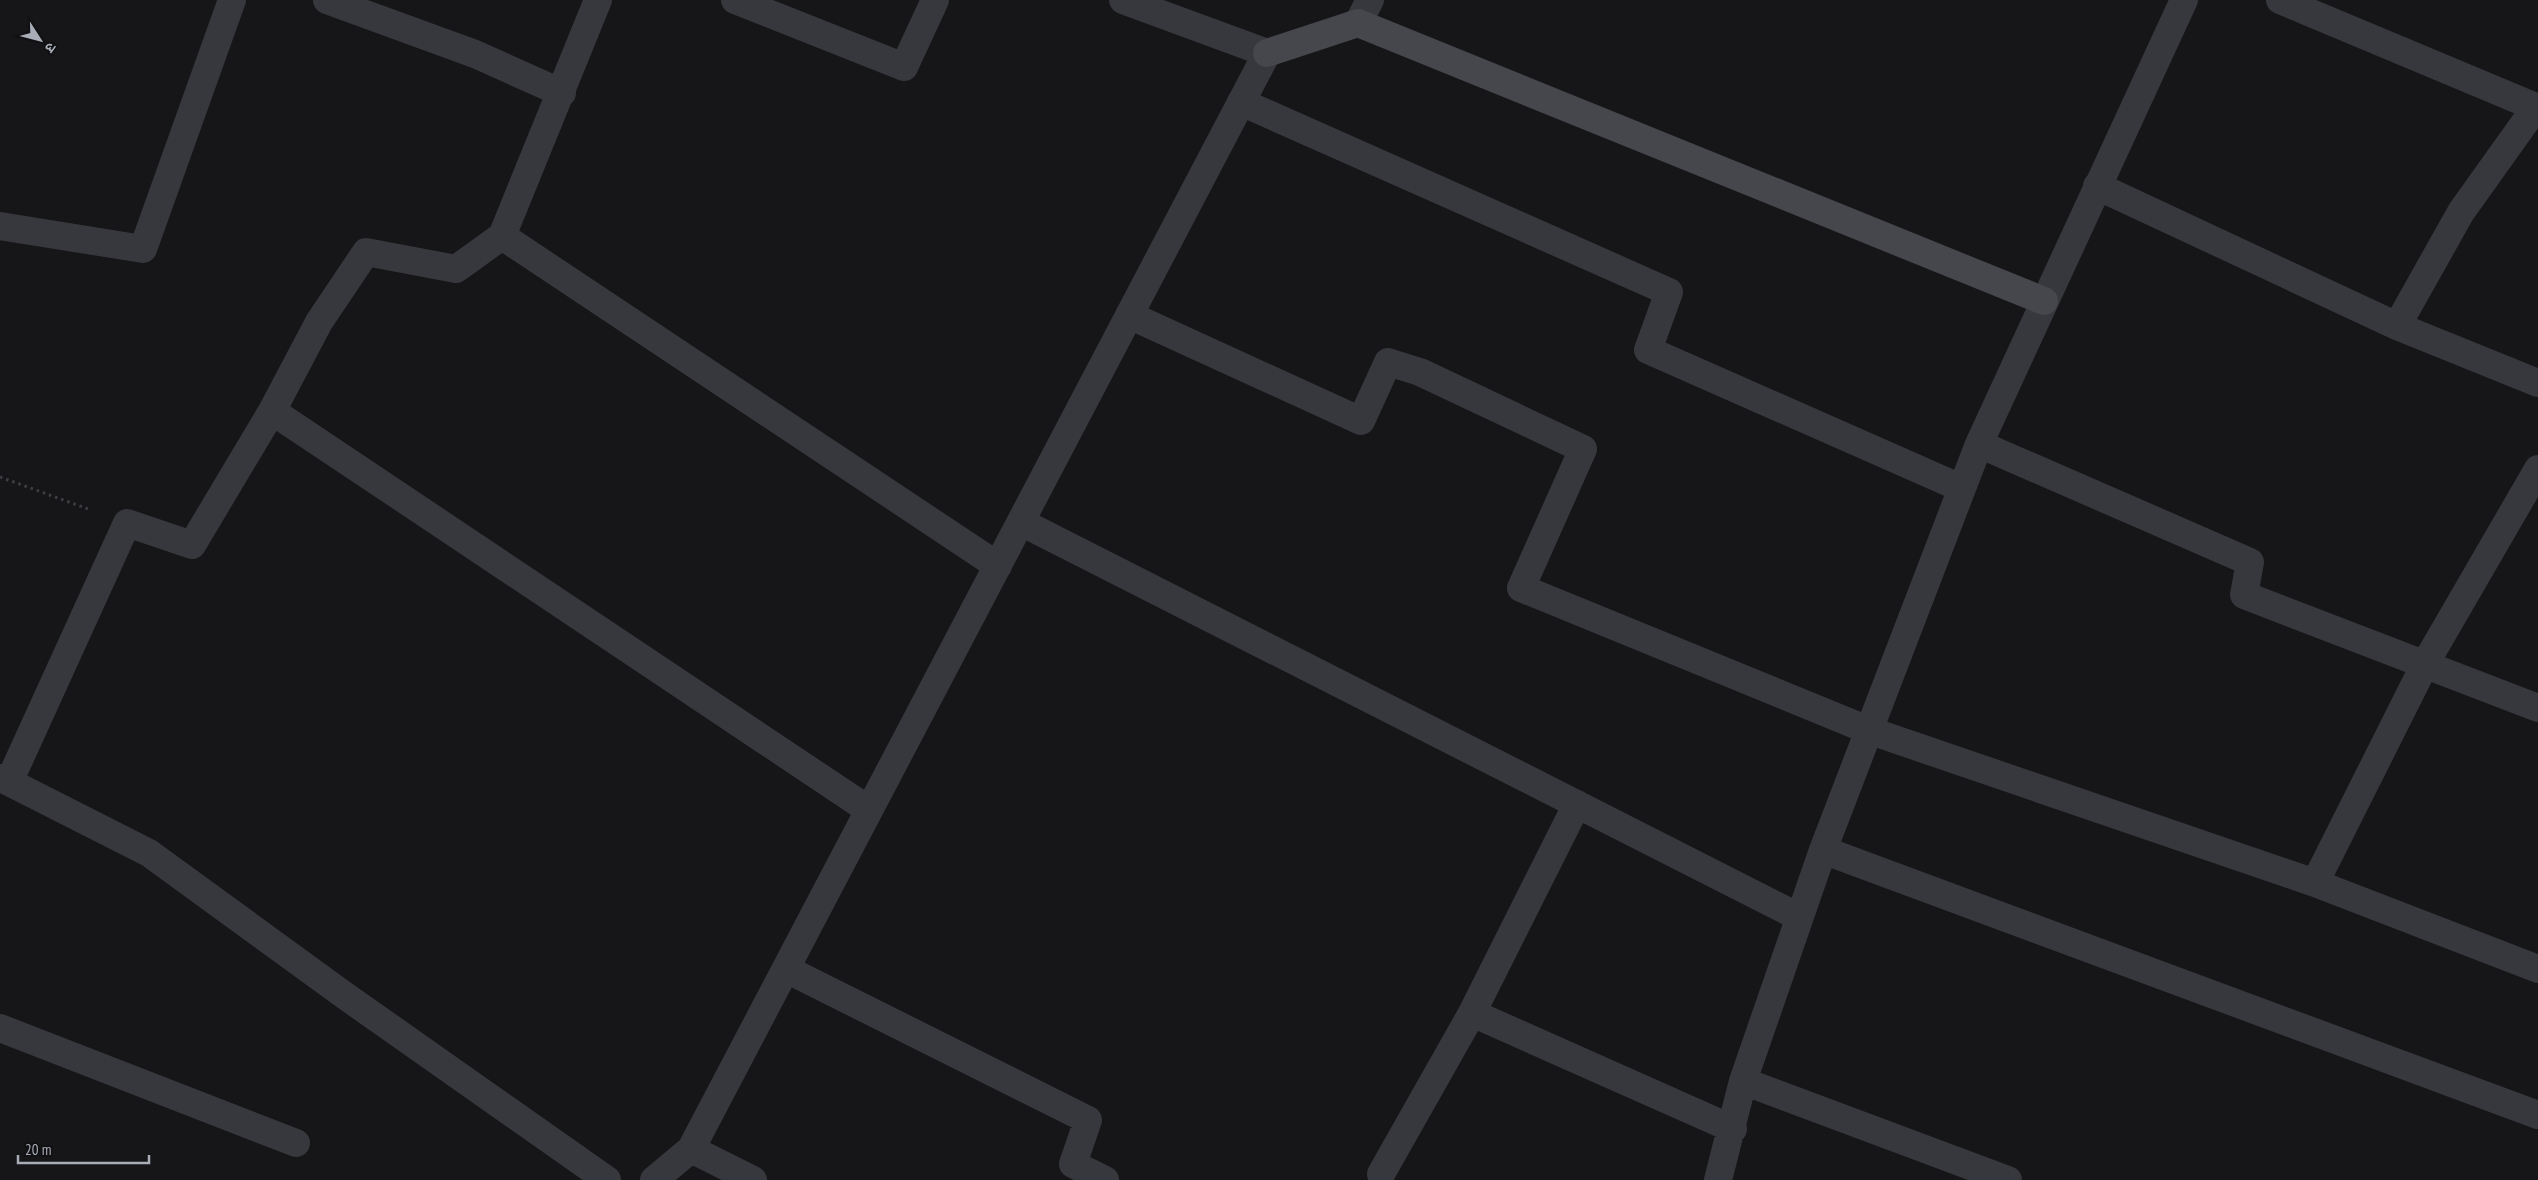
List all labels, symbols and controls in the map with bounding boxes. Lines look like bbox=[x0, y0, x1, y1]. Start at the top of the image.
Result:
north arrow bbox=[15, 15, 65, 65]
text: उ bbox=[40, 39, 60, 57]
scale bar bbox=[18, 1132, 149, 1164]
text: 20 m bbox=[25, 1140, 51, 1159]

